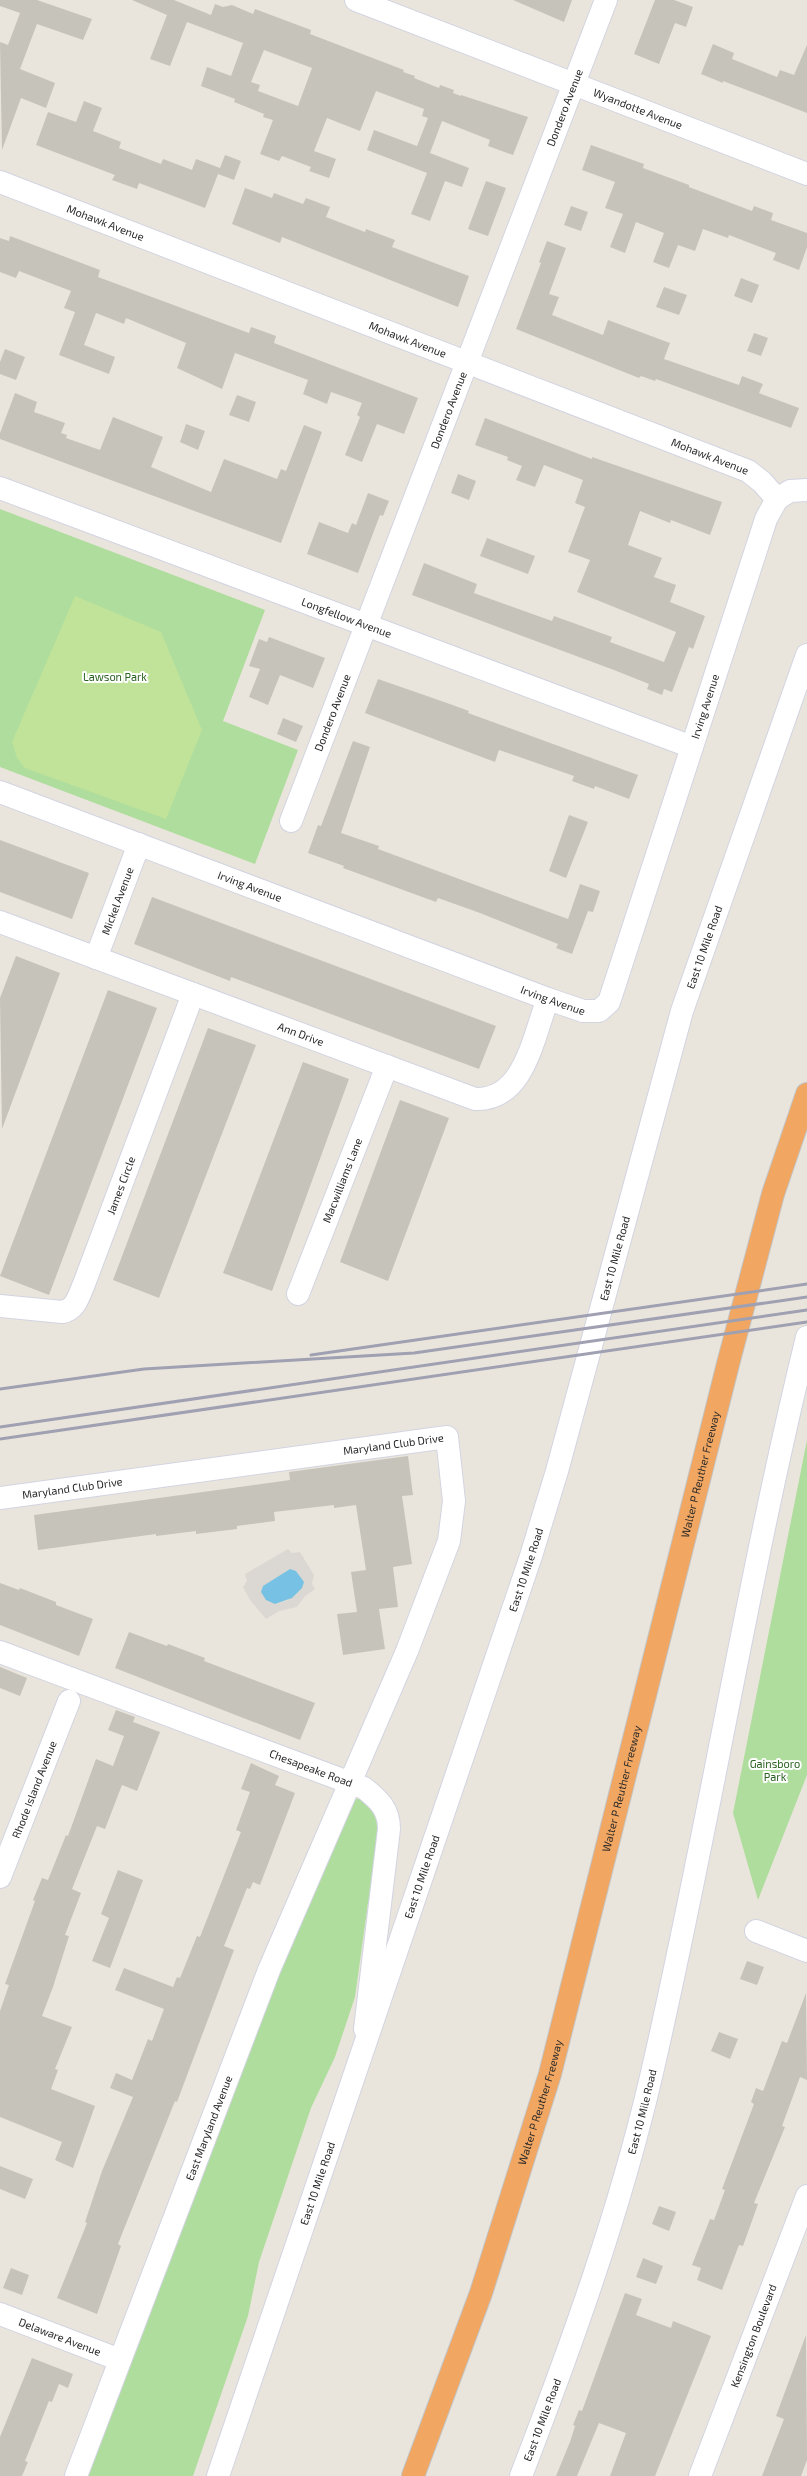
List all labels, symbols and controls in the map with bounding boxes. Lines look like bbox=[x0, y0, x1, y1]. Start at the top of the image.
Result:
street label: Dondero Avenue bbox=[543, 67, 585, 148]
street label: Wyandotte Avenue bbox=[591, 85, 685, 131]
street label: Mohawk Avenue bbox=[65, 201, 146, 243]
street label: Mohawk Avenue bbox=[367, 318, 449, 360]
street label: Dondero Avenue bbox=[427, 369, 469, 451]
street label: Mohawk Avenue bbox=[669, 435, 751, 477]
street label: Longfellow Avenue bbox=[300, 594, 394, 640]
park label: Lawson Park bbox=[83, 670, 147, 683]
street label: Dondero Avenue bbox=[311, 672, 353, 753]
street label: Irving Avenue bbox=[688, 672, 721, 740]
street label: Mickel Avenue bbox=[98, 865, 136, 936]
street label: Irving Avenue bbox=[216, 868, 284, 904]
street label: East 10 Mile Road bbox=[683, 904, 725, 990]
street label: Irving Avenue bbox=[519, 982, 587, 1017]
street label: Ann Drive bbox=[276, 1019, 326, 1048]
street label: Macwilliams Lane bbox=[319, 1136, 364, 1224]
street label: James Circle bbox=[104, 1154, 137, 1216]
street label: East 10 Mile Road bbox=[597, 1214, 632, 1302]
street label: Walter P Reuther Freeway bbox=[678, 1409, 722, 1539]
street label: Maryland Club Drive bbox=[342, 1431, 444, 1457]
street label: Maryland Club Drive bbox=[21, 1474, 123, 1501]
street label: East 10 Mile Road bbox=[506, 1526, 545, 1613]
street label: Walter P Reuther Freeway bbox=[599, 1724, 643, 1853]
street label: Rhode Island Avenue bbox=[9, 1739, 59, 1840]
street label: Chesapeake Road bbox=[268, 1746, 355, 1789]
park label: Gainsboro Park bbox=[750, 1757, 800, 1783]
street label: East 10 Mile Road bbox=[401, 1833, 442, 1920]
street label: Walter P Reuther Freeway bbox=[515, 2038, 564, 2166]
street label: East 10 Mile Road bbox=[624, 2068, 659, 2156]
street label: East Maryland Avenue bbox=[183, 2073, 235, 2182]
street label: East 10 Mile Road bbox=[297, 2140, 337, 2227]
street label: Kensington Boulevard bbox=[727, 2282, 779, 2389]
street label: Delaware Avenue bbox=[17, 2315, 103, 2358]
street label: East 10 Mile Road bbox=[520, 2377, 563, 2463]

